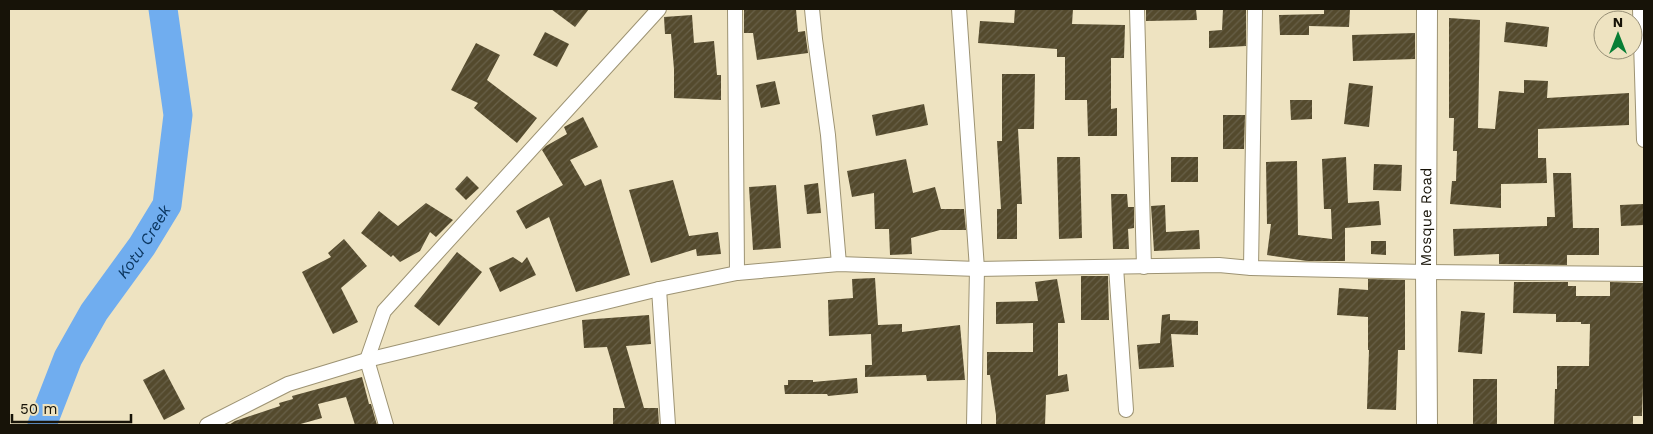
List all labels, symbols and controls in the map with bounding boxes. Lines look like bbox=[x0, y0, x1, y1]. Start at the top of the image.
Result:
north arrow bbox=[1593, 10, 1643, 60]
text: N bbox=[1613, 14, 1623, 30]
street label: Mosque Road bbox=[1417, 168, 1435, 266]
water label: Kotu Creek bbox=[112, 200, 175, 282]
scale bar bbox=[12, 392, 131, 424]
text: 50 m bbox=[20, 400, 57, 418]

